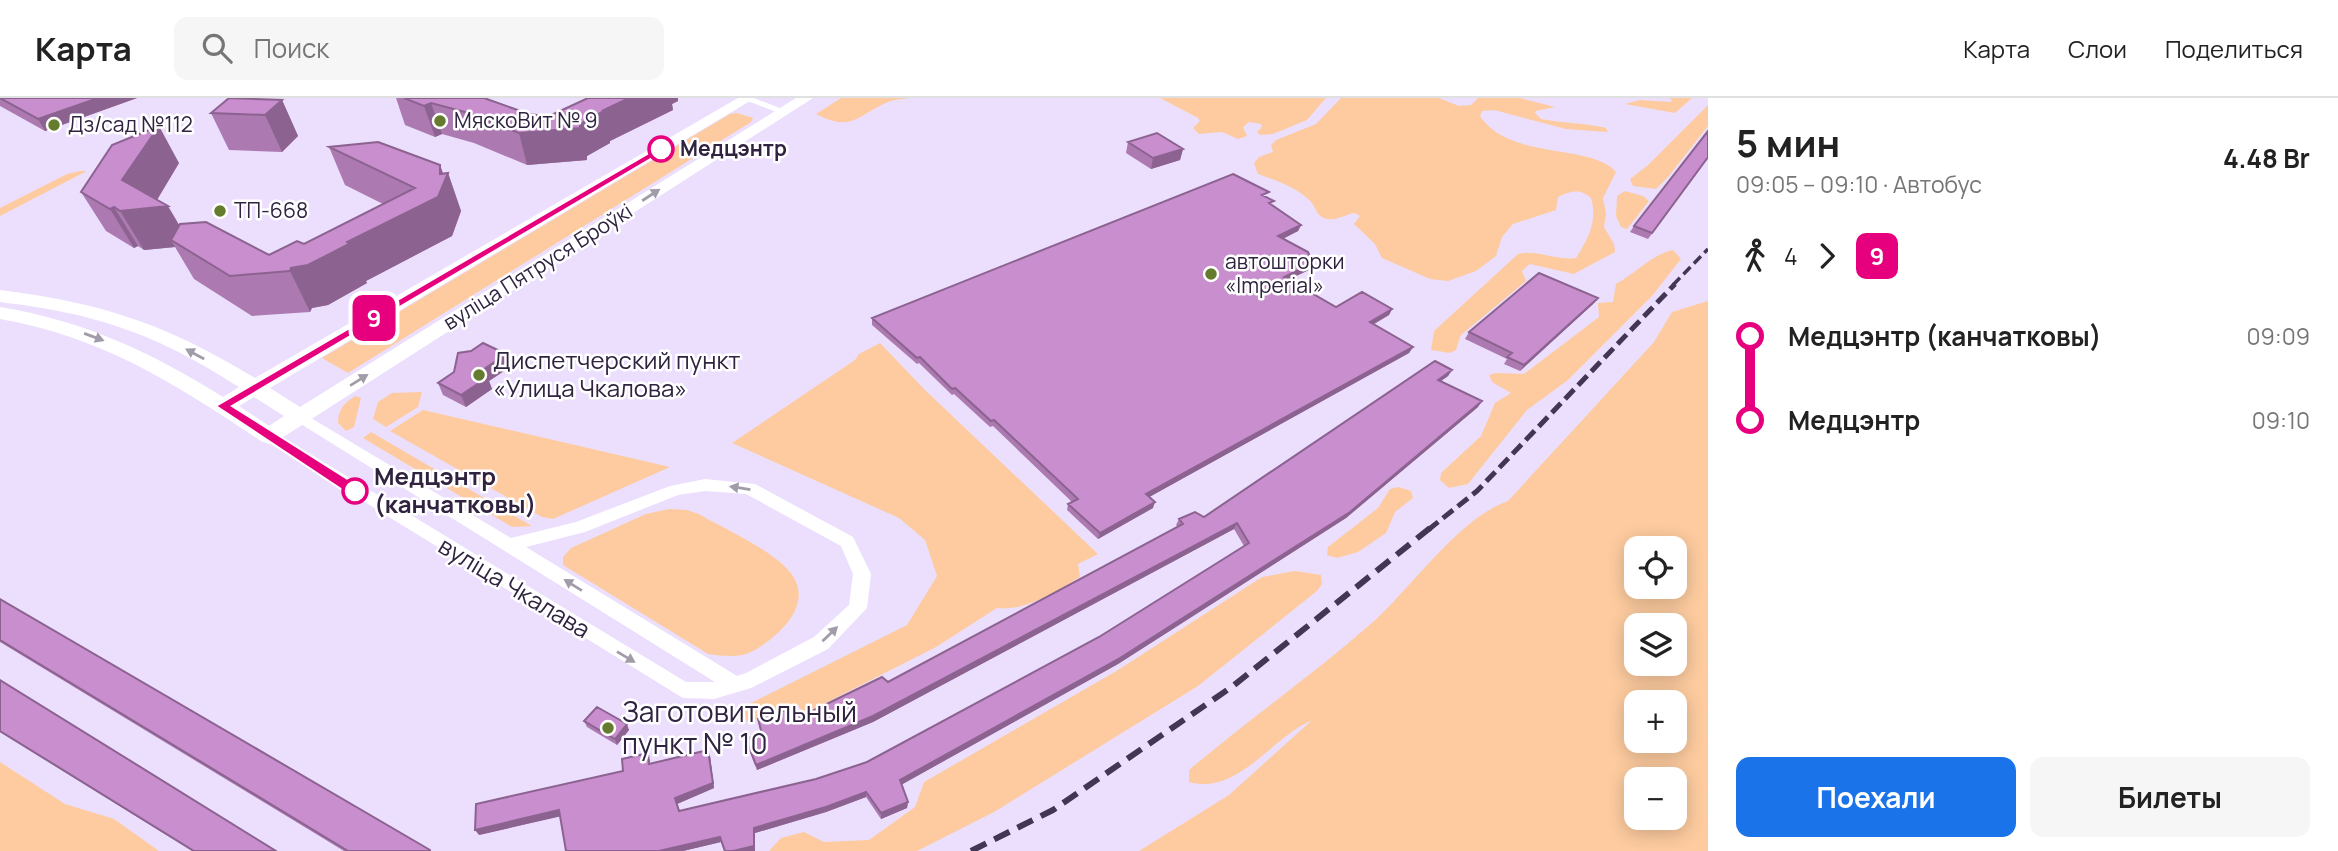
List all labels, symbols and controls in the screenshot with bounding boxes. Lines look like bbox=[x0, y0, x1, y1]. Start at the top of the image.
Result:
search box bbox=[174, 17, 664, 80]
text: Карта bbox=[35, 26, 132, 71]
icon: search bbox=[198, 29, 236, 67]
text: Поиск bbox=[254, 30, 329, 66]
text: Карта bbox=[1963, 32, 2030, 65]
text: Слои bbox=[2068, 32, 2127, 65]
text: Поделиться bbox=[2165, 32, 2303, 65]
place label: МяскоВит № 9 bbox=[454, 106, 598, 134]
place label: Дз/сад №112 bbox=[68, 110, 193, 138]
marker: МяскоВит № 9 bbox=[432, 113, 448, 129]
text: 5 мин bbox=[1736, 116, 1840, 168]
marker: Дз/сад №112 bbox=[46, 117, 62, 133]
place label: Медцэнтр bbox=[680, 134, 787, 162]
marker: Медцэнтр bbox=[648, 136, 674, 162]
text: 4.48 Br bbox=[2223, 140, 2310, 176]
text: 09:05 – 09:10 · Автобус bbox=[1736, 168, 1982, 200]
one-way arrow bbox=[642, 189, 661, 202]
place label: ТП-668 bbox=[234, 196, 308, 224]
street label: вуліца Пятруся Броўкі bbox=[438, 197, 637, 336]
marker: ТП-668 bbox=[212, 203, 228, 219]
icon: walk bbox=[1736, 237, 1774, 275]
icon: forward bbox=[1808, 237, 1846, 275]
text: 9 bbox=[1870, 239, 1884, 272]
text: 4 bbox=[1784, 240, 1798, 272]
place label: автошторки «Imperial» bbox=[1225, 247, 1344, 299]
marker: автошторки «Imperial» bbox=[1203, 266, 1219, 282]
line badge: 9 bbox=[351, 295, 397, 341]
text: 9 bbox=[367, 301, 381, 334]
text: Медцэнтр (канчатковы) bbox=[1788, 318, 2102, 354]
text: 09:09 bbox=[2247, 320, 2310, 352]
one-way arrow bbox=[84, 331, 105, 342]
place label: Диспетчерский пункт «Улица Чкалова» bbox=[493, 343, 740, 404]
one-way arrow bbox=[185, 348, 205, 360]
marker: Диспетчерский пункт «Улица Чкалова» bbox=[471, 367, 487, 383]
one-way arrow bbox=[349, 374, 369, 387]
text: Медцэнтр bbox=[1788, 402, 1920, 438]
text: 09:10 bbox=[2252, 404, 2310, 436]
place label: Медцэнтр (канчатковы) bbox=[374, 459, 536, 520]
marker: Медцэнтр (канчатковы) bbox=[342, 478, 368, 504]
one-way arrow bbox=[729, 483, 751, 494]
street label: вуліца Чкалава bbox=[433, 528, 597, 645]
map controls bbox=[1624, 536, 1687, 830]
button: locate bbox=[1624, 536, 1687, 599]
one-way arrow bbox=[563, 578, 583, 591]
button: layers bbox=[1624, 613, 1687, 676]
one-way arrow bbox=[821, 627, 838, 643]
one-way arrow bbox=[617, 650, 636, 663]
button: + bbox=[1624, 690, 1687, 753]
place label: Заготовительный пункт № 10 bbox=[622, 692, 857, 762]
marker: Заготовительный пункт № 10 bbox=[600, 720, 616, 736]
button: Поехали bbox=[1736, 757, 2016, 837]
button: Билеты bbox=[2030, 757, 2310, 837]
button: − bbox=[1624, 767, 1687, 830]

